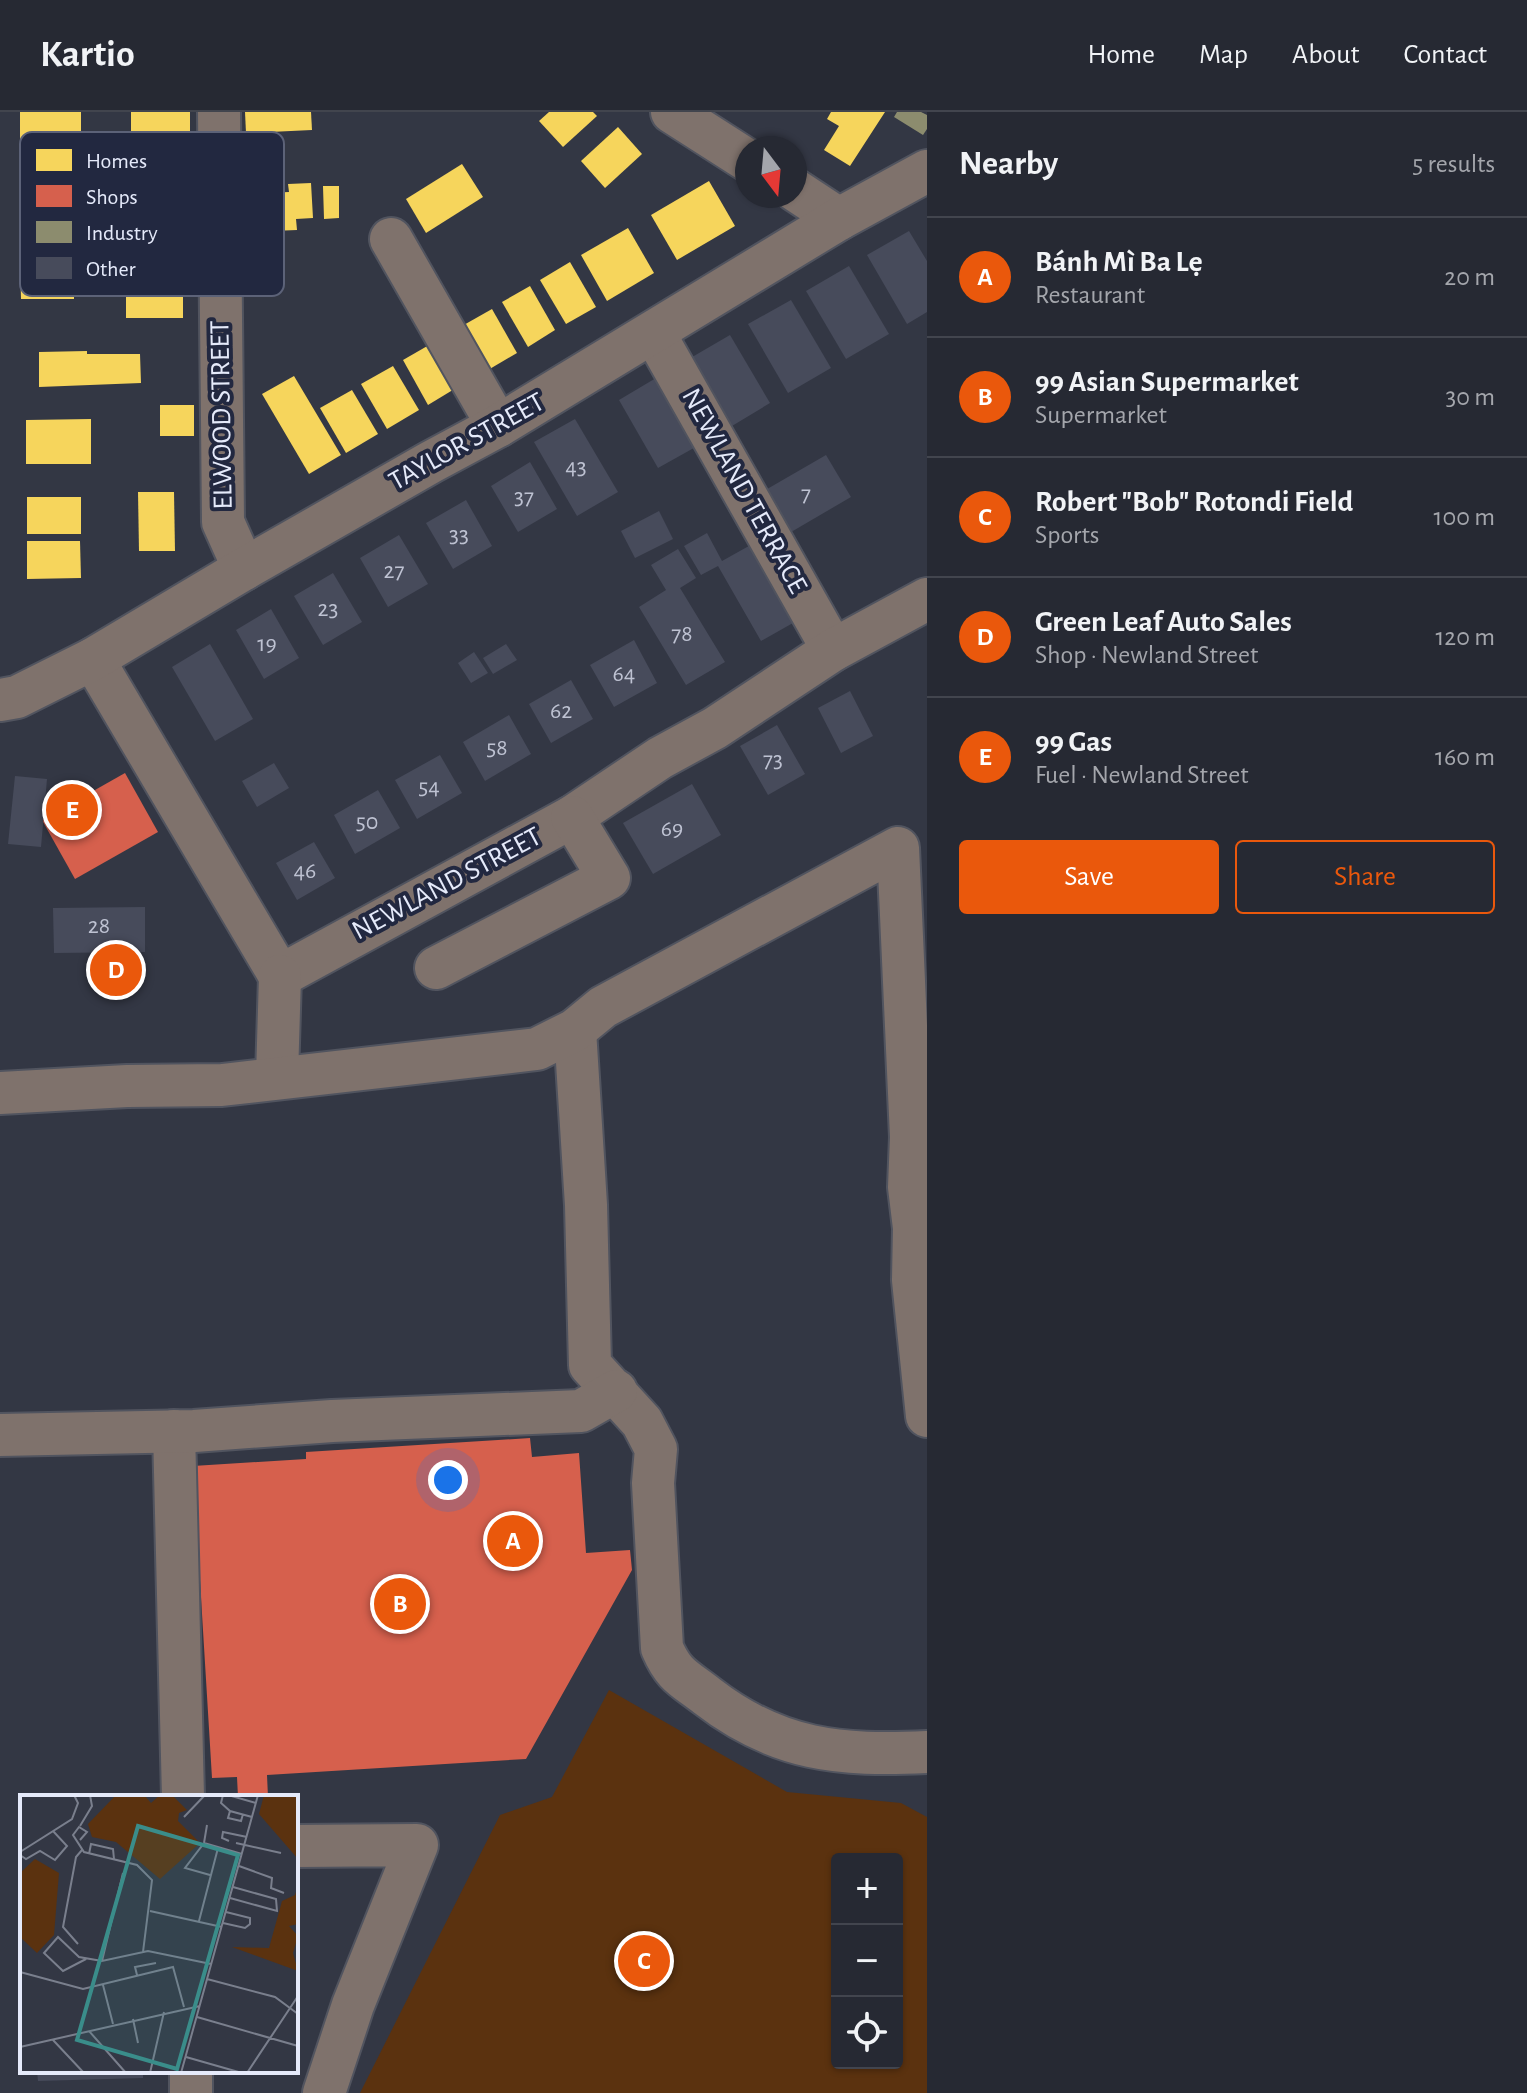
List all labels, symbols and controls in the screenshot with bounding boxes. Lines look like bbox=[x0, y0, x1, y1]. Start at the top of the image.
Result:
text: Kartio bbox=[40, 36, 135, 74]
text: Home bbox=[1088, 41, 1155, 69]
text: Map bbox=[1199, 41, 1248, 69]
text: About bbox=[1292, 41, 1360, 69]
text: Contact bbox=[1404, 41, 1487, 69]
legend bbox=[20, 132, 284, 296]
north arrow bbox=[735, 136, 807, 208]
text: Nearby bbox=[959, 147, 1058, 181]
text: Homes bbox=[86, 150, 147, 172]
text: 5 results bbox=[1412, 151, 1495, 177]
text: Shops bbox=[86, 186, 138, 208]
text: Industry bbox=[86, 222, 158, 244]
text: Bánh Mì Ba Lẹ bbox=[1035, 247, 1203, 277]
text: Other bbox=[86, 258, 136, 280]
text: A bbox=[977, 264, 993, 290]
text: 20 m bbox=[1444, 264, 1495, 290]
text: Restaurant bbox=[1035, 282, 1145, 308]
street label: ELWOOD STREET bbox=[206, 320, 238, 510]
text: 99 Asian Supermarket bbox=[1035, 367, 1299, 397]
street label: NEWLAND TERRACE bbox=[676, 384, 812, 598]
text: B bbox=[977, 384, 993, 410]
text: 30 m bbox=[1445, 384, 1495, 410]
street label: TAYLOR STREET bbox=[384, 388, 550, 496]
text: Supermarket bbox=[1035, 402, 1167, 428]
house number: 43 bbox=[565, 455, 587, 479]
house number: 7 bbox=[801, 482, 811, 506]
house number: 37 bbox=[514, 485, 534, 509]
text: Robert "Bob" Rotondi Field bbox=[1035, 487, 1353, 517]
text: C bbox=[978, 504, 992, 530]
text: 100 m bbox=[1434, 504, 1495, 530]
text: Sports bbox=[1035, 522, 1099, 548]
house number: 33 bbox=[449, 523, 469, 547]
house number: 27 bbox=[384, 559, 404, 583]
house number: 23 bbox=[318, 597, 338, 621]
text: Green Leaf Auto Sales bbox=[1035, 607, 1292, 637]
house number: 78 bbox=[671, 622, 693, 646]
text: D bbox=[976, 624, 994, 650]
text: 120 m bbox=[1435, 624, 1495, 650]
house number: 19 bbox=[257, 632, 277, 656]
text: Shop · Newland Street bbox=[1035, 642, 1258, 668]
house number: 64 bbox=[613, 662, 635, 686]
house number: 62 bbox=[550, 699, 572, 723]
text: 99 Gas bbox=[1035, 727, 1112, 757]
house number: 58 bbox=[486, 736, 508, 760]
text: E bbox=[978, 744, 992, 770]
text: 160 m bbox=[1435, 744, 1495, 770]
house number: 73 bbox=[763, 748, 783, 772]
text: Fuel · Newland Street bbox=[1035, 762, 1249, 788]
house number: 54 bbox=[418, 775, 440, 799]
pin: E bbox=[46, 780, 98, 840]
house number: 50 bbox=[356, 810, 378, 834]
house number: 69 bbox=[661, 817, 683, 841]
street label: NEWLAND STREET bbox=[348, 822, 547, 946]
button: Save bbox=[959, 840, 1219, 914]
button: Share bbox=[1235, 840, 1495, 914]
house number: 46 bbox=[294, 859, 316, 883]
house number: 28 bbox=[88, 914, 110, 938]
pin: D bbox=[90, 940, 142, 1000]
your location bbox=[428, 1460, 468, 1500]
pin: A bbox=[487, 1511, 539, 1571]
pin: B bbox=[374, 1574, 426, 1634]
inset map bbox=[20, 1795, 298, 2073]
map controls bbox=[831, 1853, 903, 2069]
button: + bbox=[831, 1853, 903, 1925]
button: − bbox=[831, 1925, 903, 1997]
pin: C bbox=[618, 1931, 670, 1991]
button: locate bbox=[831, 1997, 903, 2069]

